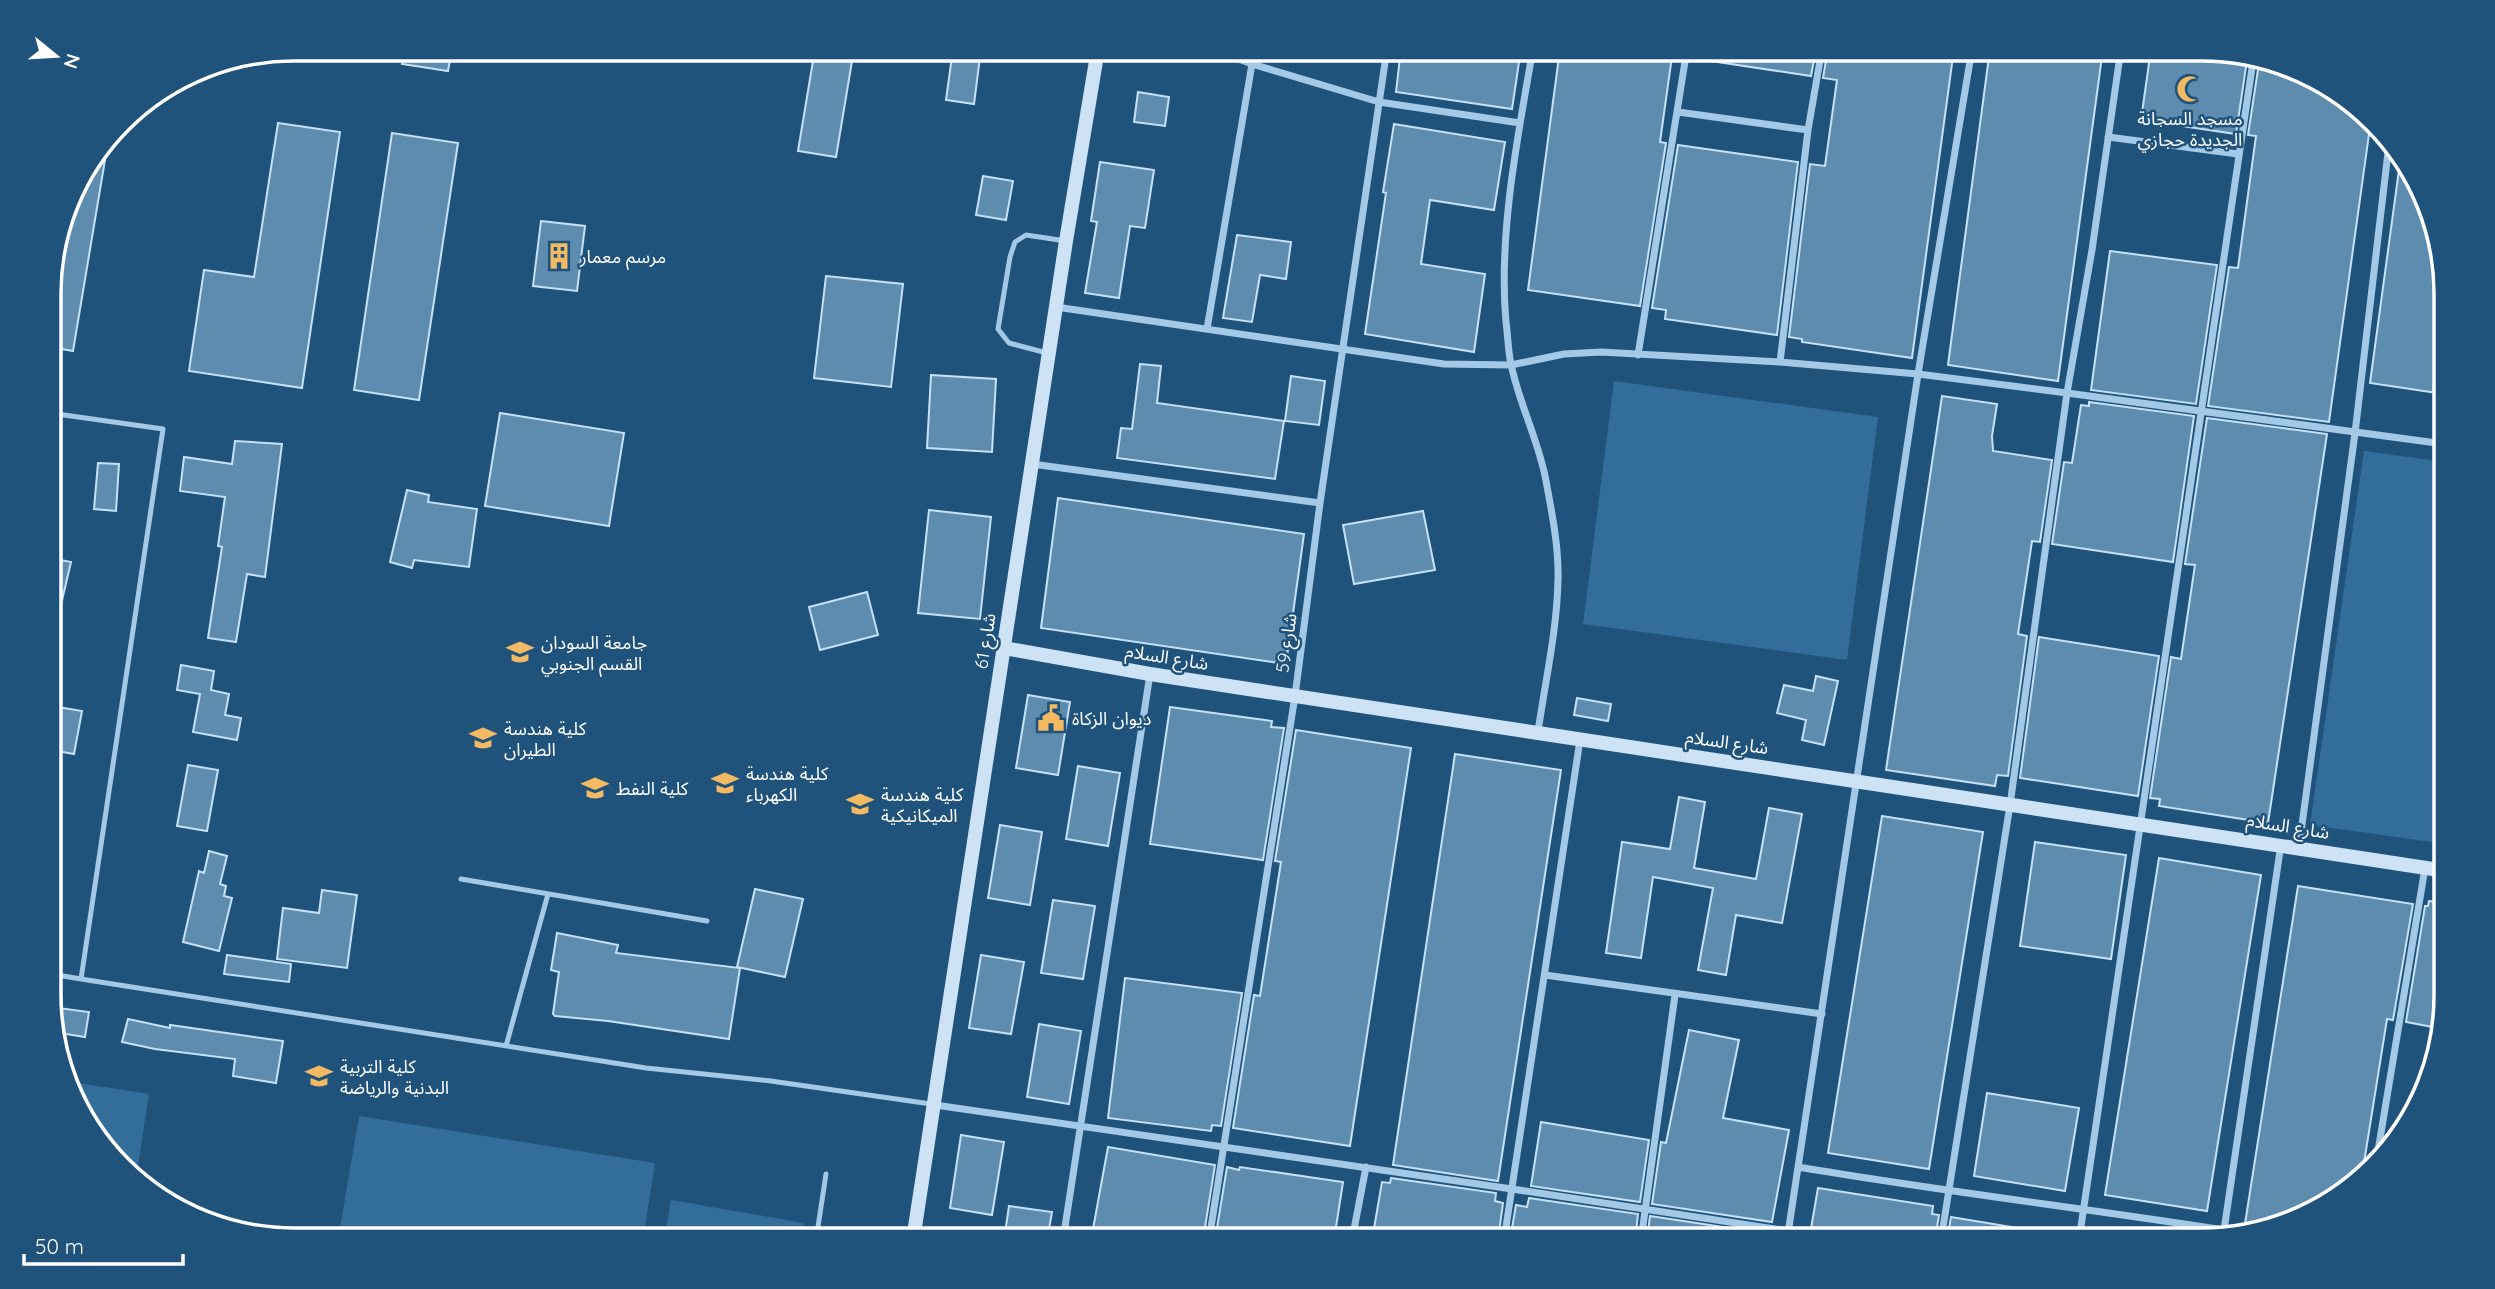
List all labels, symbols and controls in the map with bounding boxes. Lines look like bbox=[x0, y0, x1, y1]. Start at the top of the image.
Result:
north arrow bbox=[21, 21, 91, 91]
text: N bbox=[59, 51, 86, 72]
mosque icon: مسجد السجانة الجديدة حجازي bbox=[2175, 74, 2205, 104]
place label: مسجد السجانة الجديدة حجازي bbox=[2137, 107, 2243, 153]
building icon: مرسم معمار bbox=[544, 241, 574, 271]
place label: مرسم معمار bbox=[579, 245, 666, 270]
street label: شارع 61 bbox=[969, 611, 1004, 671]
street label: شارع 59 bbox=[1270, 612, 1305, 675]
place label: جامعة السودان القسم الجنوبي bbox=[541, 631, 647, 677]
school or university icon: جامعة السودان القسم الجنوبي bbox=[505, 637, 535, 667]
street label: شارع السلام bbox=[1123, 639, 1210, 678]
public building icon: ديوان الزكاة bbox=[1036, 703, 1066, 733]
place label: ديوان الزكاة bbox=[1072, 707, 1151, 730]
place label: كلية هندسة الطيران bbox=[504, 717, 587, 761]
school or university icon: كلية هندسة الطيران bbox=[468, 723, 498, 753]
street label: شارع السلام bbox=[1684, 725, 1770, 762]
place label: كلية هندسة الكهرباء bbox=[746, 762, 829, 806]
school or university icon: كلية هندسة الكهرباء bbox=[710, 768, 740, 798]
school or university icon: كلية النفط bbox=[580, 773, 610, 803]
place label: كلية النفط bbox=[616, 777, 689, 800]
place label: كلية هندسة الميكانيكية bbox=[881, 783, 964, 827]
school or university icon: كلية هندسة الميكانيكية bbox=[845, 789, 875, 819]
street label: شارع السلام bbox=[2244, 808, 2331, 847]
place label: كلية التربية البدنية والرياضة bbox=[340, 1055, 449, 1099]
school or university icon: كلية التربية البدنية والرياضة bbox=[304, 1061, 334, 1091]
scale bar bbox=[24, 1222, 184, 1266]
text: 50 m bbox=[35, 1233, 84, 1259]

